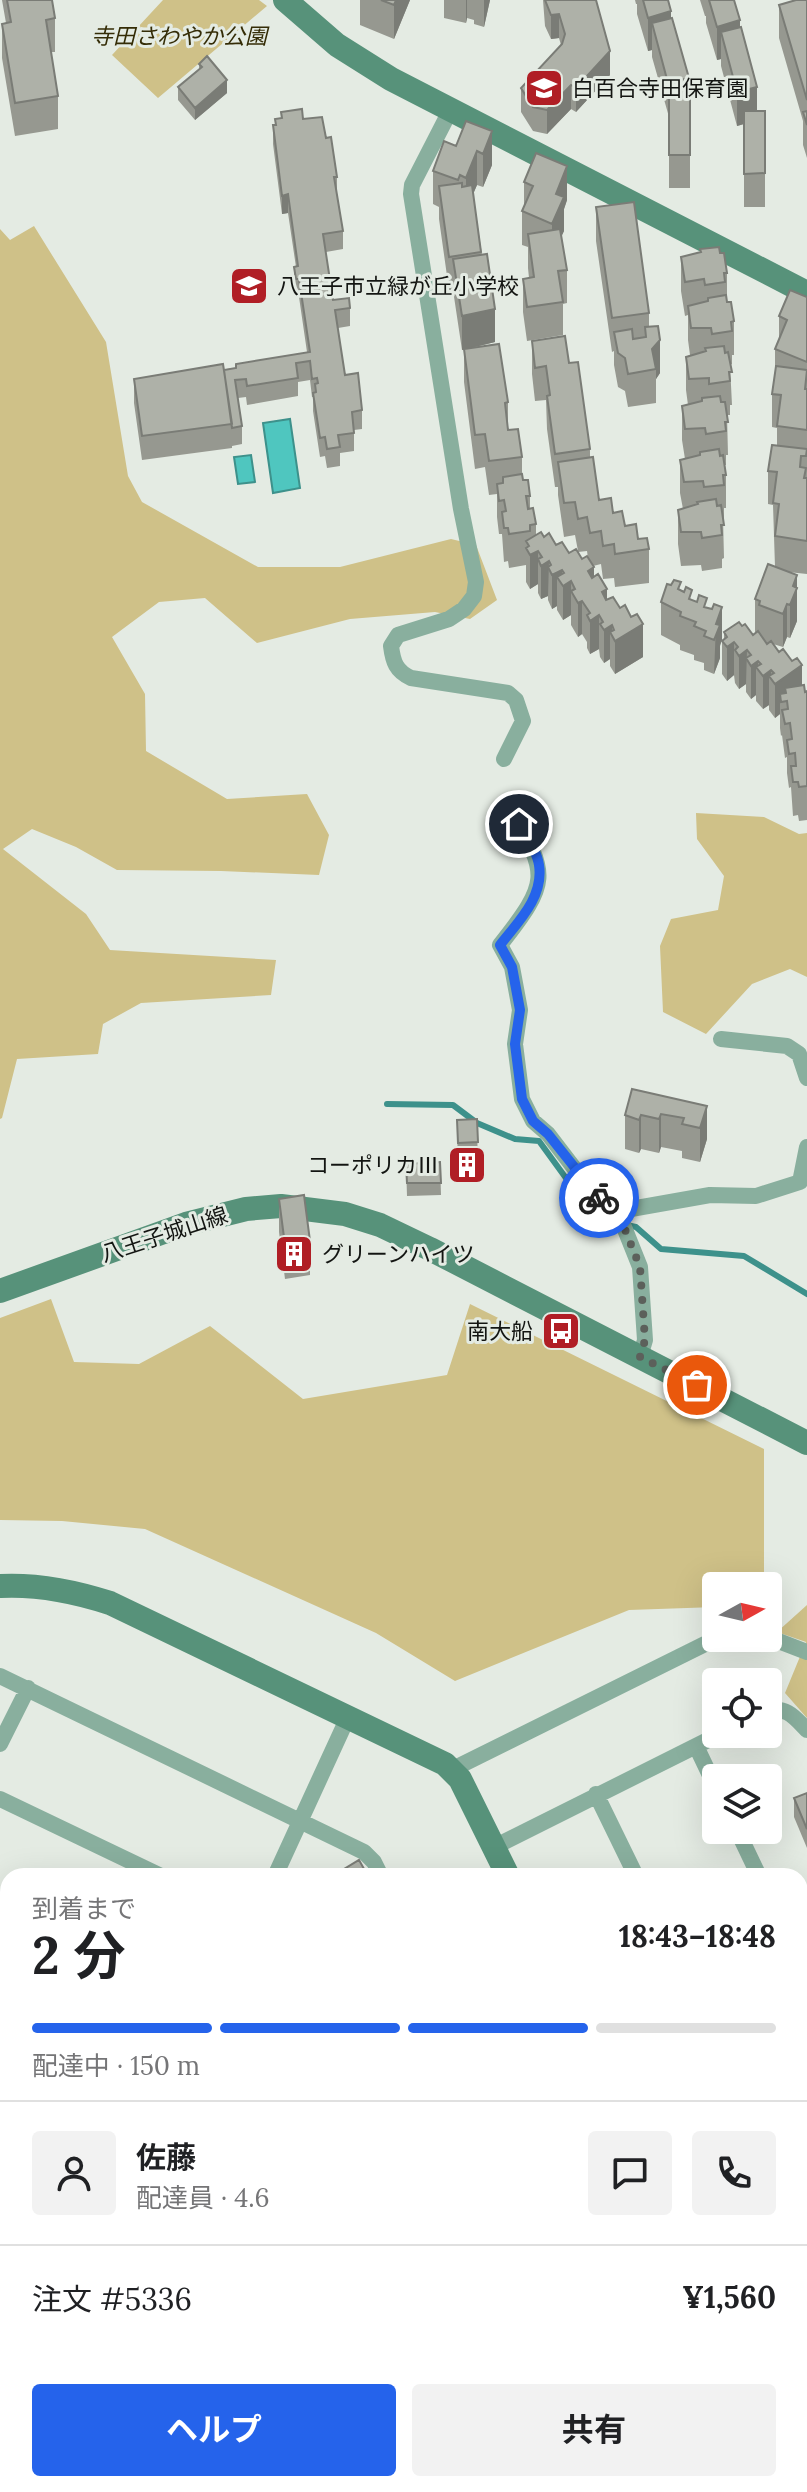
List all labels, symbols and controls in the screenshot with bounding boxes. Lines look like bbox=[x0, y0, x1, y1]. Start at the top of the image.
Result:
park label: 寺田さわやか公園 bbox=[91, 22, 270, 50]
school or university icon: 白百合寺田保育園 bbox=[523, 67, 565, 109]
place label: 白百合寺田保育園 bbox=[572, 74, 748, 102]
school or university icon: 八王子市立緑が丘小学校 bbox=[228, 265, 270, 307]
place label: 八王子市立緑が丘小学校 bbox=[277, 272, 519, 300]
pin bbox=[485, 790, 553, 858]
icon: home bbox=[497, 802, 541, 846]
building icon: コーポリカⅢ bbox=[446, 1144, 488, 1186]
place label: コーポリカⅢ bbox=[307, 1151, 439, 1179]
courier bbox=[559, 1158, 639, 1238]
icon: bike bbox=[577, 1176, 621, 1220]
street label: 八王子城山線 bbox=[97, 1200, 231, 1268]
building icon: グリーンハイツ bbox=[273, 1233, 315, 1275]
place label: グリーンハイツ bbox=[322, 1240, 474, 1268]
bus stop icon: 南大船 bbox=[540, 1310, 582, 1352]
place label: 南大船 bbox=[467, 1317, 533, 1345]
pin bbox=[663, 1351, 731, 1419]
icon: bag bbox=[675, 1363, 719, 1407]
north arrow bbox=[702, 1572, 782, 1652]
map controls bbox=[702, 1572, 782, 1844]
button: locate bbox=[702, 1668, 782, 1748]
button: layers bbox=[702, 1764, 782, 1844]
text: 到着まで bbox=[32, 1892, 136, 1925]
text: 18:43–18:48 bbox=[619, 1917, 776, 1955]
text: 2 分 bbox=[32, 1922, 125, 1988]
text: 配達中 · 150 m bbox=[32, 2049, 200, 2082]
button: person bbox=[32, 2131, 116, 2215]
button: chat bbox=[588, 2131, 672, 2215]
button: phone bbox=[692, 2131, 776, 2215]
text: 佐藤 bbox=[136, 2138, 196, 2176]
text: 配達員 · 4.6 bbox=[136, 2181, 269, 2214]
text: ¥1,560 bbox=[682, 2278, 776, 2316]
text: 注文 #5336 bbox=[32, 2280, 192, 2318]
button: ヘルプ bbox=[32, 2384, 396, 2476]
button: 共有 bbox=[412, 2384, 776, 2476]

